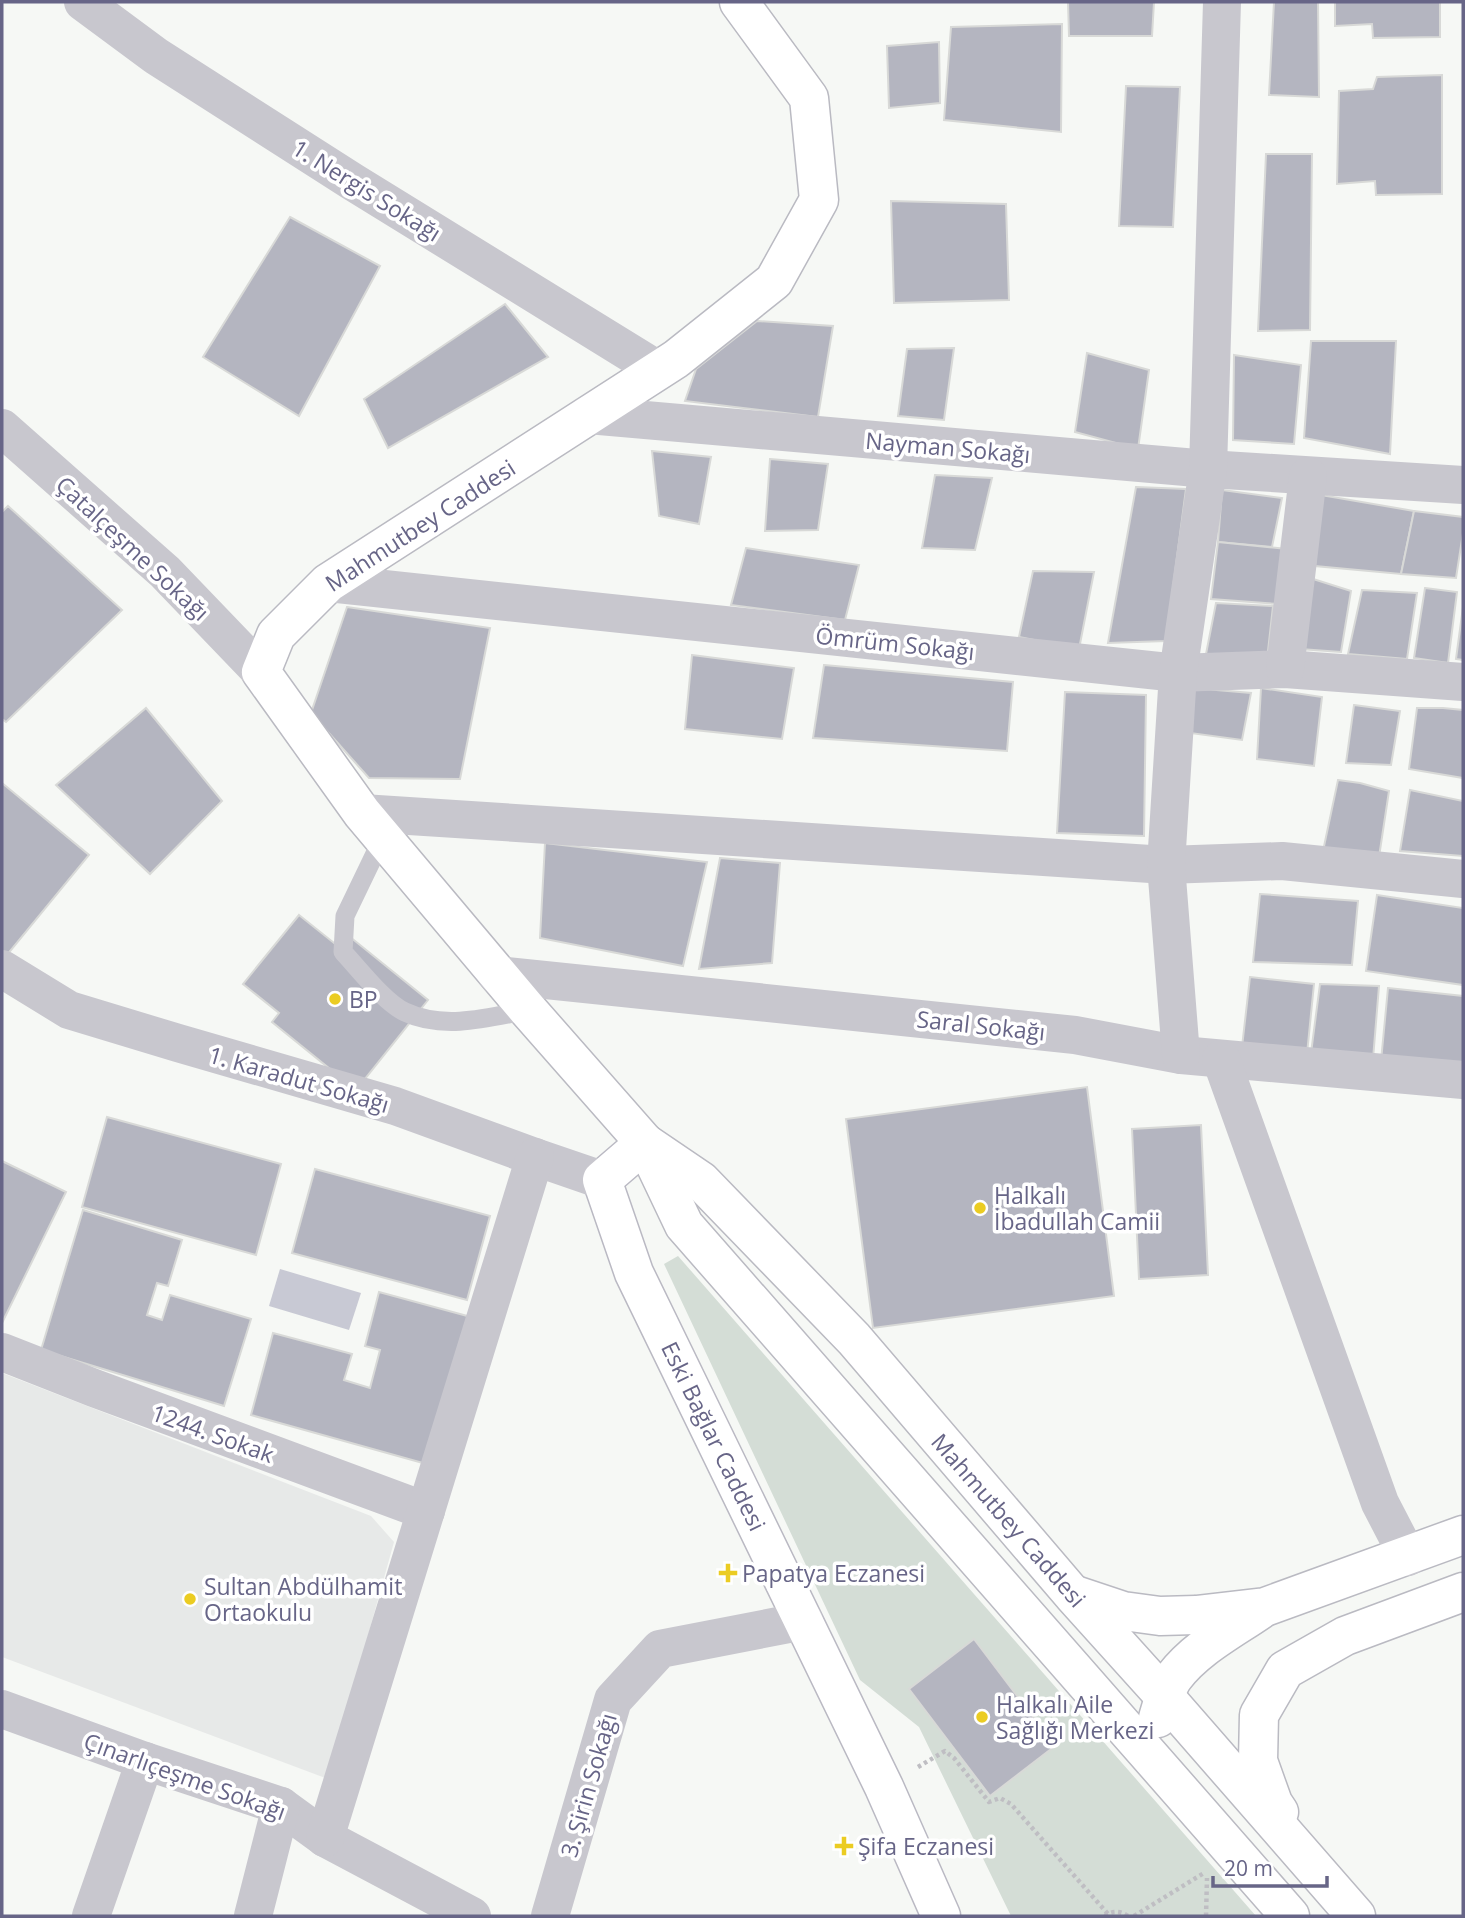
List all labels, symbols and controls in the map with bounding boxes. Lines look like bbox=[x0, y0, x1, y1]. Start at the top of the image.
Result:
street label: 1. Nergis Sokağı bbox=[287, 131, 447, 249]
street label: Nayman Sokağı bbox=[864, 424, 1032, 470]
street label: Mahmutbey Caddesi bbox=[319, 451, 521, 599]
street label: Çatalçeşme Sokağı bbox=[49, 469, 217, 627]
street label: Ömrüm Sokağı bbox=[814, 619, 976, 667]
place label: BP bbox=[349, 983, 378, 1015]
marker: BP bbox=[327, 991, 343, 1007]
street label: Saral Sokağı bbox=[915, 1002, 1047, 1048]
street label: 1. Karadut Sokağı bbox=[205, 1038, 393, 1120]
place label: Halkalı İbadullah Camii bbox=[994, 1179, 1160, 1237]
marker: Halkalı İbadullah Camii bbox=[972, 1200, 988, 1216]
street label: Eski Bağlar Caddesi bbox=[654, 1336, 774, 1536]
street label: 1244. Sokak bbox=[147, 1396, 279, 1470]
street label: Mahmutbey Caddesi bbox=[925, 1426, 1093, 1614]
place label: Papatya Eczanesi bbox=[742, 1557, 925, 1589]
marker: Papatya Eczanesi bbox=[720, 1565, 736, 1581]
place label: Sultan Abdülhamit Ortaokulu bbox=[204, 1570, 402, 1628]
marker: Sultan Abdülhamit Ortaokulu bbox=[182, 1591, 198, 1607]
place label: Halkalı Aile Sağlığı Merkezi bbox=[996, 1688, 1154, 1746]
street label: 3. Şirin Sokağı bbox=[552, 1709, 624, 1861]
marker: Halkalı Aile Sağlığı Merkezi bbox=[974, 1709, 990, 1725]
street label: Çınarlıçeşme Sokağı bbox=[80, 1725, 290, 1827]
place label: Şifa Eczanesi bbox=[858, 1830, 994, 1862]
marker: Şifa Eczanesi bbox=[836, 1838, 852, 1854]
scale bar bbox=[1213, 1844, 1327, 1888]
text: 20 m bbox=[1224, 1854, 1273, 1882]

